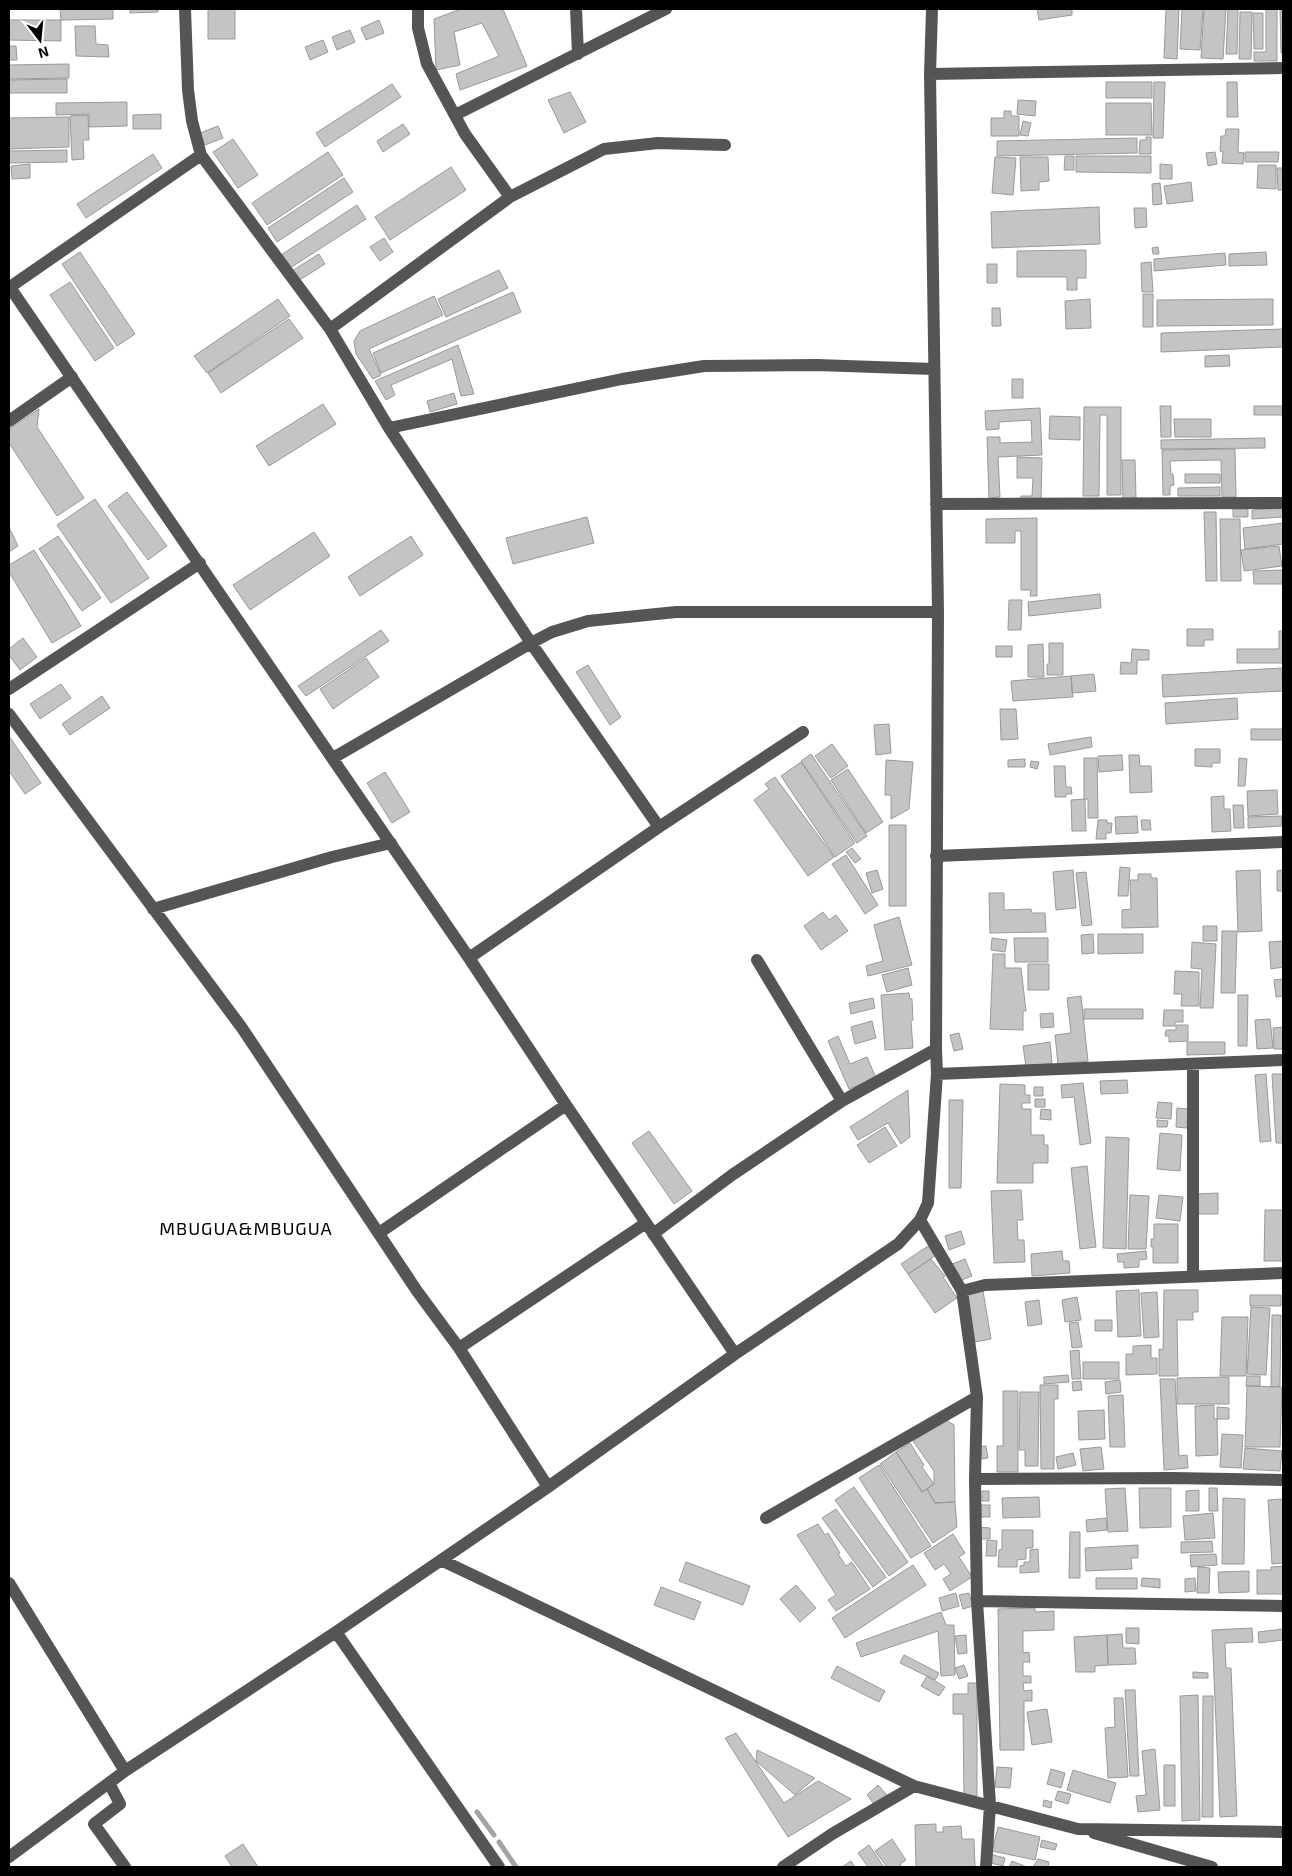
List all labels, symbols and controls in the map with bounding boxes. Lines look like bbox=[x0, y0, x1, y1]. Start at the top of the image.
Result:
north arrow bbox=[15, 15, 65, 65]
text: N bbox=[37, 43, 51, 63]
district label: MBUGUA&MBUGUA bbox=[159, 1217, 333, 1239]

